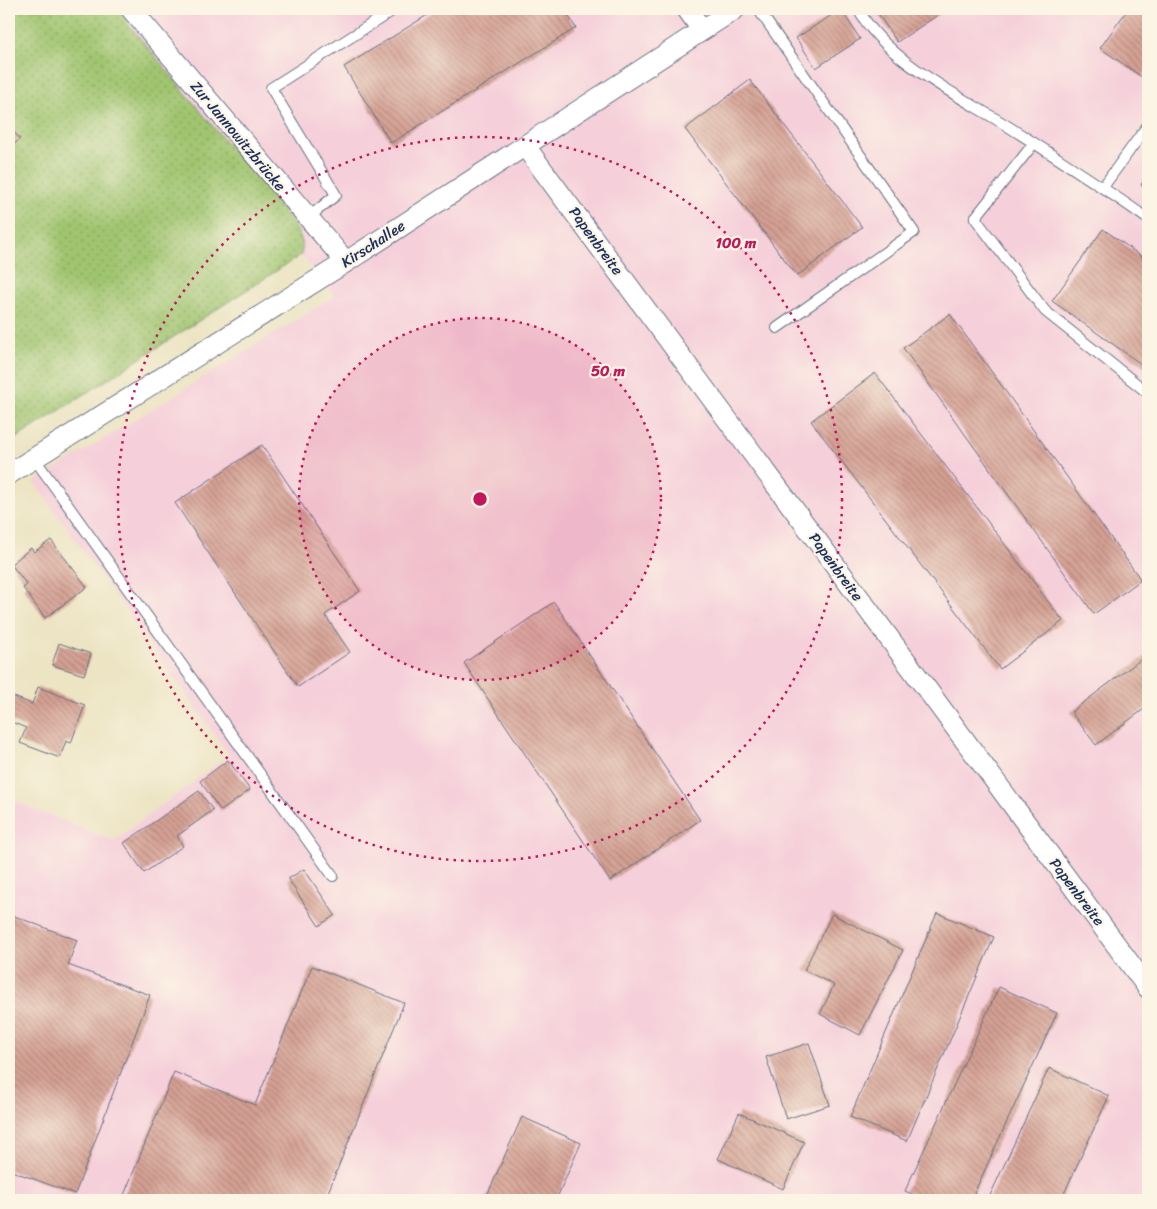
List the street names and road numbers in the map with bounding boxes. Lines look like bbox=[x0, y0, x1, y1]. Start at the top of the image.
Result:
street label: Zur Jannowitzbrücke bbox=[184, 75, 293, 198]
street label: Papenbreite bbox=[562, 201, 630, 281]
street label: Kirschallee bbox=[335, 213, 411, 275]
street label: Papenbreite bbox=[802, 527, 870, 607]
street label: Papenbreite bbox=[1042, 852, 1112, 932]

